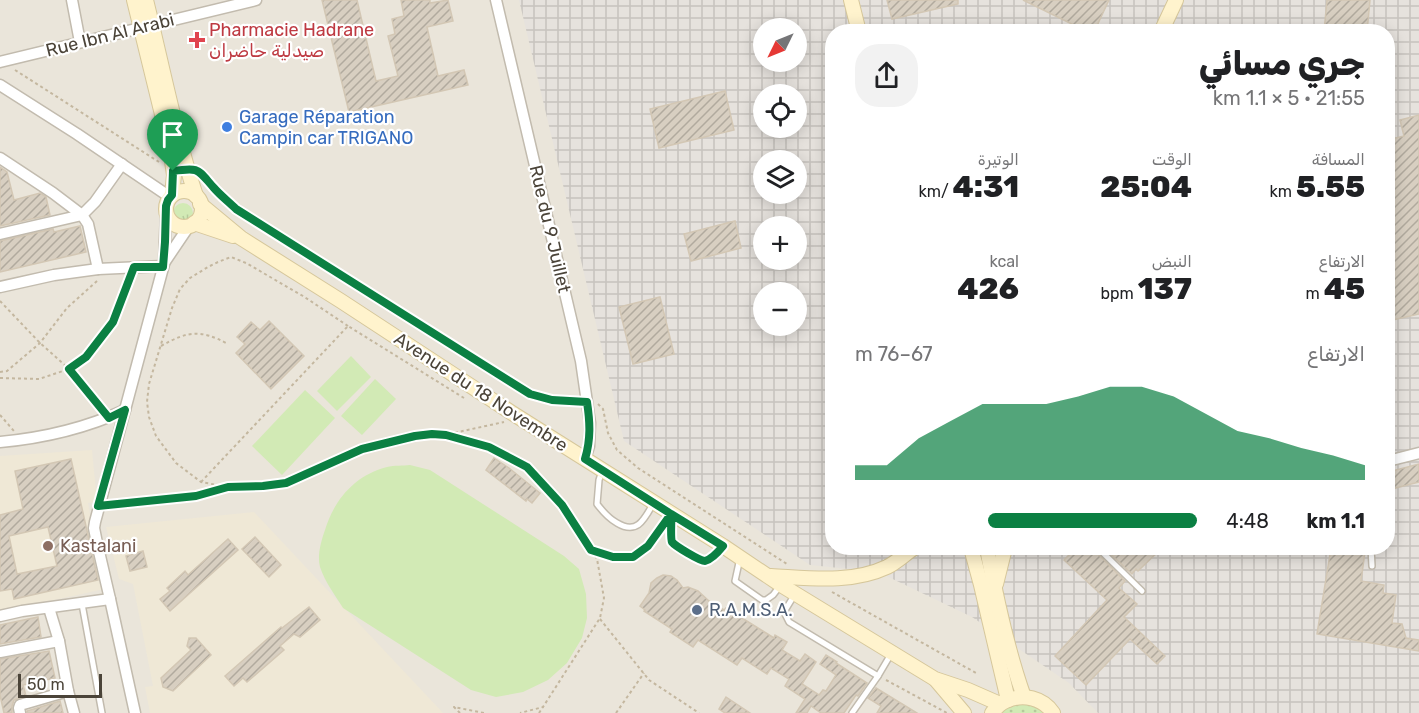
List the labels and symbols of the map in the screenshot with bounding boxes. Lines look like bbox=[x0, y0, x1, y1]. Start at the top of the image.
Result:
street label: Rue Ibn Al Arabi bbox=[43, 8, 177, 62]
north arrow bbox=[753, 18, 807, 72]
place label: Pharmacie Hadrane صيدلية حاضران bbox=[209, 19, 374, 62]
marker: Pharmacie Hadrane صيدلية حاضران bbox=[190, 33, 204, 47]
place label: Garage Réparation Campin car TRIGANO bbox=[239, 106, 413, 149]
pin bbox=[147, 109, 198, 171]
marker: Garage Réparation Campin car TRIGANO bbox=[220, 120, 234, 134]
street label: Rue du 9 Juillet bbox=[525, 163, 575, 295]
street label: Avenue du 18 Novembre bbox=[390, 328, 572, 456]
place label: Kastalani bbox=[60, 535, 136, 557]
marker: Kastalani bbox=[41, 539, 55, 553]
place label: R.A.M.S.A. bbox=[709, 599, 793, 621]
marker: R.A.M.S.A. bbox=[690, 603, 704, 617]
scale bar bbox=[18, 671, 102, 698]

